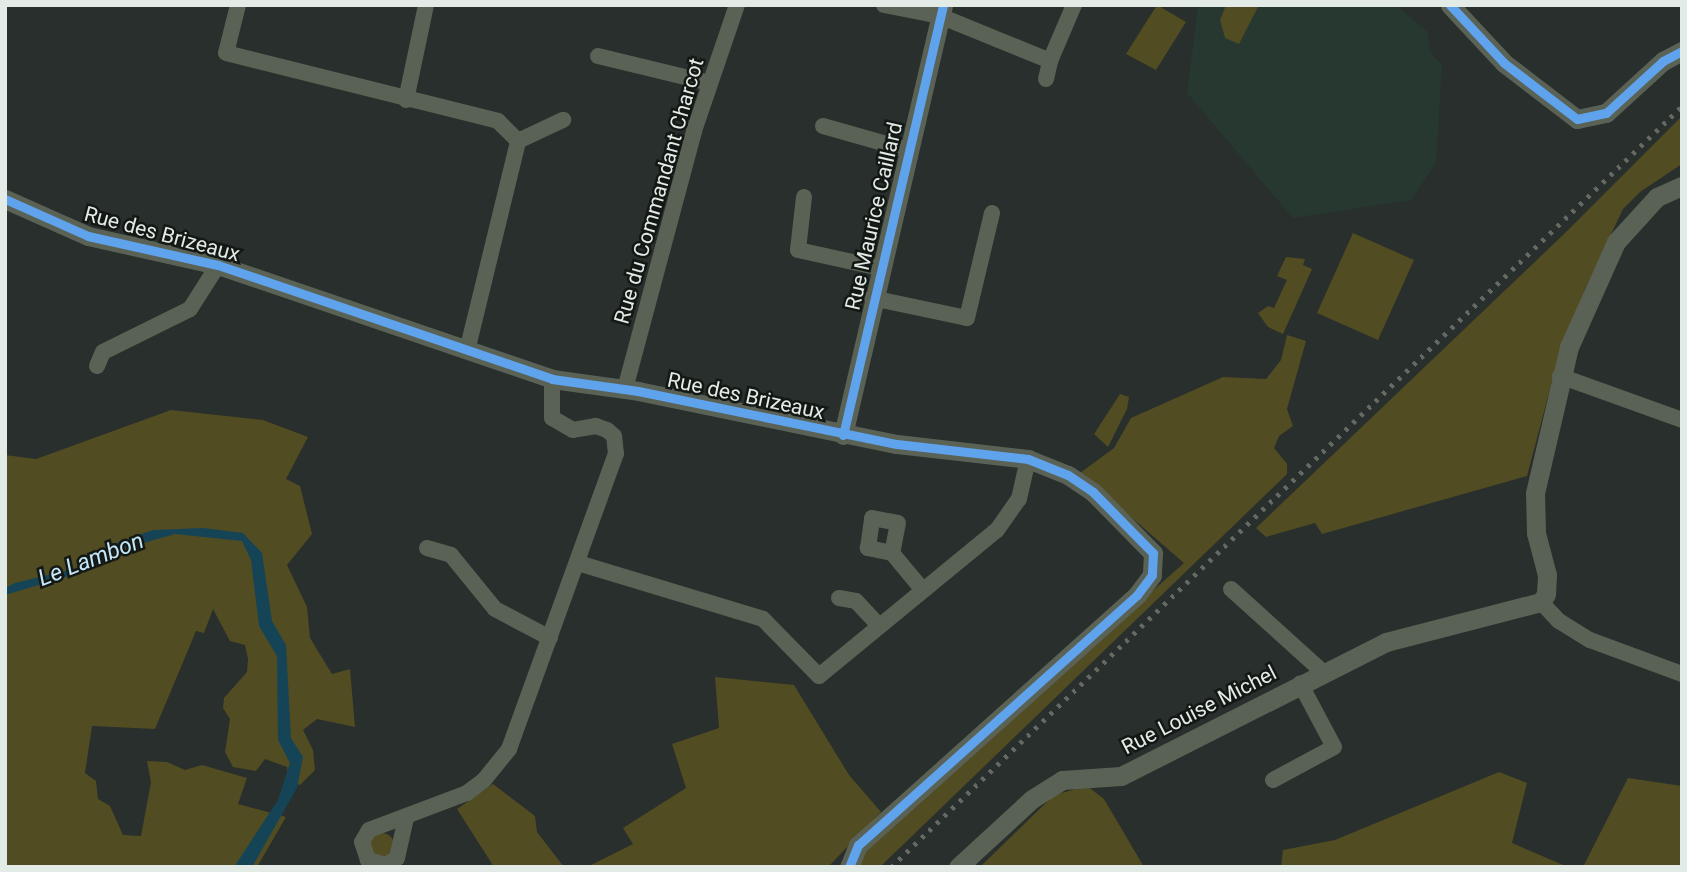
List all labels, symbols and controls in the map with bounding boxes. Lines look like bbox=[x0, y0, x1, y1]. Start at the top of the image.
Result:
street label: Rue du Commandant Charcot bbox=[609, 55, 709, 327]
street label: Rue Maurice Caillard bbox=[840, 119, 908, 313]
street label: Rue des Brizeaux bbox=[81, 201, 243, 267]
street label: Rue des Brizeaux bbox=[665, 367, 827, 425]
water label: Le Lambon bbox=[34, 527, 148, 593]
street label: Rue Louise Michel bbox=[1117, 660, 1281, 760]

